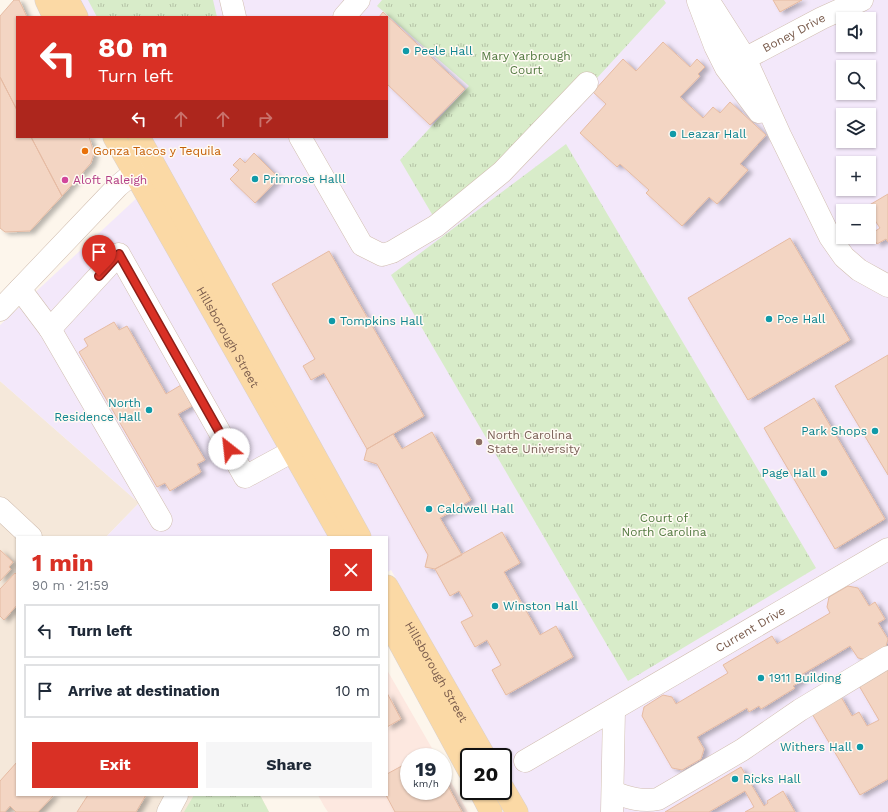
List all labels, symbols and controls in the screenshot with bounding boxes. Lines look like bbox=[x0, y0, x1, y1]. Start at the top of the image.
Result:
street label: Boney Drive bbox=[760, 10, 828, 55]
map controls bbox=[836, 12, 876, 244]
button: sound bbox=[836, 12, 876, 52]
text: 80 m bbox=[98, 31, 168, 64]
icon: left bbox=[32, 32, 84, 84]
place label: Peele Hall bbox=[414, 44, 473, 58]
marker: Peele Hall bbox=[401, 46, 411, 56]
park label: Mary Yarbrough Court bbox=[481, 49, 571, 77]
button: search bbox=[836, 60, 876, 100]
text: Turn left bbox=[98, 65, 173, 86]
icon: left bbox=[128, 108, 150, 130]
icon: ahead bbox=[170, 108, 192, 130]
icon: ahead bbox=[212, 108, 234, 130]
icon: right bbox=[254, 108, 276, 130]
button: layers bbox=[836, 108, 876, 148]
place label: Leazar Hall bbox=[681, 127, 747, 141]
marker: Leazar Hall bbox=[668, 129, 678, 139]
place label: Gonza Tacos y Tequila bbox=[93, 144, 221, 158]
marker: Gonza Tacos y Tequila bbox=[80, 146, 90, 156]
button: + bbox=[836, 156, 876, 196]
place label: Primrose Halll bbox=[263, 172, 346, 186]
place label: Aloft Raleigh bbox=[73, 173, 147, 187]
marker: Primrose Halll bbox=[250, 174, 260, 184]
marker: Aloft Raleigh bbox=[60, 175, 70, 185]
button: − bbox=[836, 204, 876, 244]
pin bbox=[82, 235, 116, 276]
icon: arrive bbox=[88, 241, 110, 263]
street label: Hillsborough Street bbox=[193, 284, 262, 390]
place label: Poe Hall bbox=[777, 312, 826, 326]
place label: Tompkins Hall bbox=[340, 314, 423, 328]
marker: Poe Hall bbox=[764, 314, 774, 324]
marker: Tompkins Hall bbox=[327, 316, 337, 326]
place label: North Residence Hall bbox=[54, 396, 141, 424]
marker: North Residence Hall bbox=[144, 405, 154, 415]
place label: Park Shops bbox=[801, 424, 867, 438]
marker: Park Shops bbox=[870, 426, 880, 436]
position arrow bbox=[208, 428, 250, 470]
place label: North Carolina State University bbox=[487, 428, 581, 456]
marker: North Carolina State University bbox=[474, 437, 484, 447]
place label: Page Hall bbox=[762, 466, 816, 480]
marker: Page Hall bbox=[819, 468, 829, 478]
place label: Caldwell Hall bbox=[437, 502, 514, 516]
marker: Caldwell Hall bbox=[424, 504, 434, 514]
park label: Court of North Carolina bbox=[621, 511, 707, 539]
text: 1 min bbox=[32, 549, 94, 577]
button: close bbox=[330, 549, 372, 591]
text: 90 m · 21:59 bbox=[32, 578, 109, 593]
place label: Winston Hall bbox=[503, 599, 578, 613]
marker: Winston Hall bbox=[490, 601, 500, 611]
street label: Current Drive bbox=[713, 603, 788, 655]
street label: Hillsborough Street bbox=[402, 619, 471, 725]
icon: left bbox=[34, 620, 56, 642]
text: Turn left bbox=[68, 622, 132, 640]
text: 80 m bbox=[332, 622, 370, 640]
place label: 1911 Building bbox=[769, 671, 842, 685]
marker: 1911 Building bbox=[756, 673, 766, 683]
icon: arrive bbox=[34, 680, 56, 702]
text: Arrive at destination bbox=[68, 682, 220, 700]
text: 10 m bbox=[335, 682, 370, 700]
place label: Withers Hall bbox=[780, 740, 852, 754]
button: Exit bbox=[32, 742, 198, 788]
button: Share bbox=[206, 742, 372, 788]
marker: Withers Hall bbox=[855, 742, 865, 752]
speed limit sign: 20 bbox=[460, 748, 512, 800]
text: 19 bbox=[416, 757, 436, 781]
place label: Ricks Hall bbox=[743, 772, 801, 786]
marker: Ricks Hall bbox=[730, 774, 740, 784]
text: km/h bbox=[413, 778, 439, 789]

